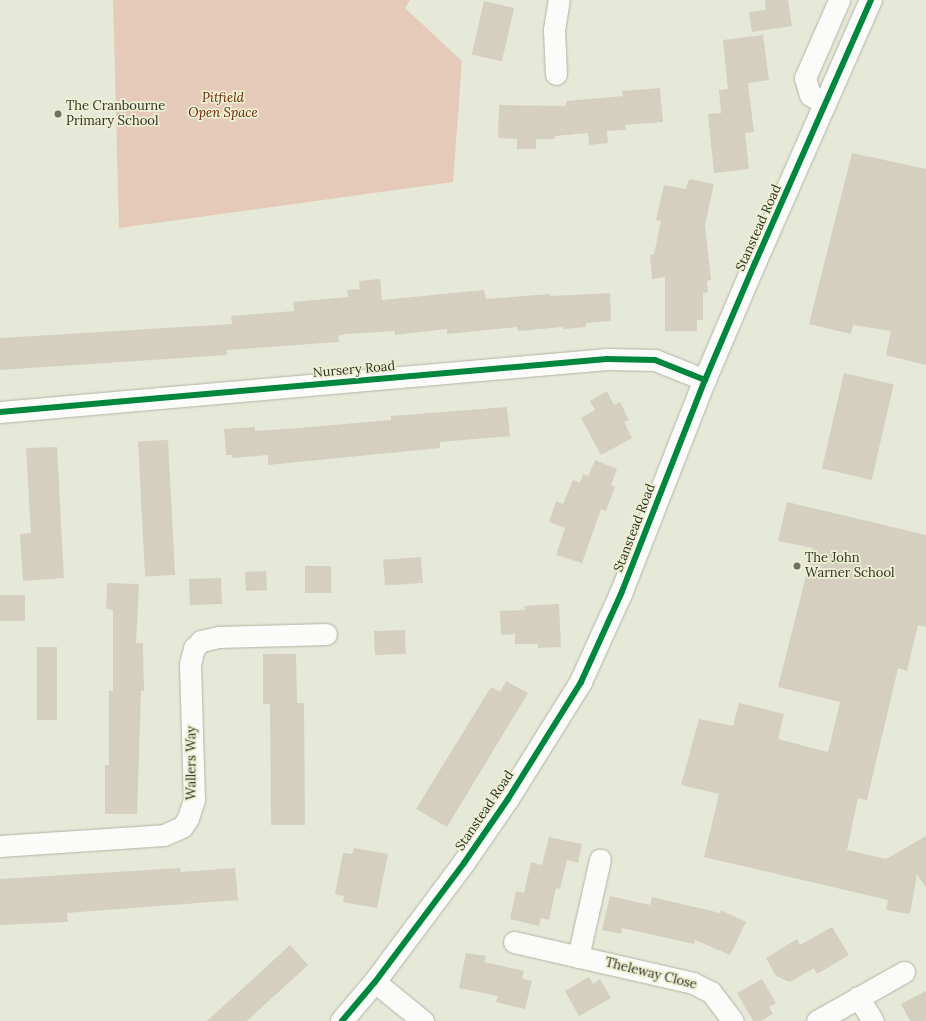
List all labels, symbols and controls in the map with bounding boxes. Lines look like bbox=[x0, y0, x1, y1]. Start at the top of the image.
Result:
park label: Pitfield Open Space bbox=[188, 91, 258, 122]
place label: The Cranbourne Primary School bbox=[66, 99, 165, 130]
marker: The Cranbourne Primary School bbox=[53, 109, 63, 119]
street label: Stanstead Road bbox=[733, 182, 785, 274]
street label: Nursery Road bbox=[312, 359, 396, 381]
street label: Stanstead Road bbox=[611, 482, 659, 574]
place label: The John Warner School bbox=[805, 551, 895, 582]
marker: The John Warner School bbox=[792, 561, 802, 571]
street label: Wallers Way bbox=[184, 726, 200, 800]
street label: Stanstead Road bbox=[453, 768, 517, 854]
street label: Theleway Close bbox=[603, 955, 699, 993]

